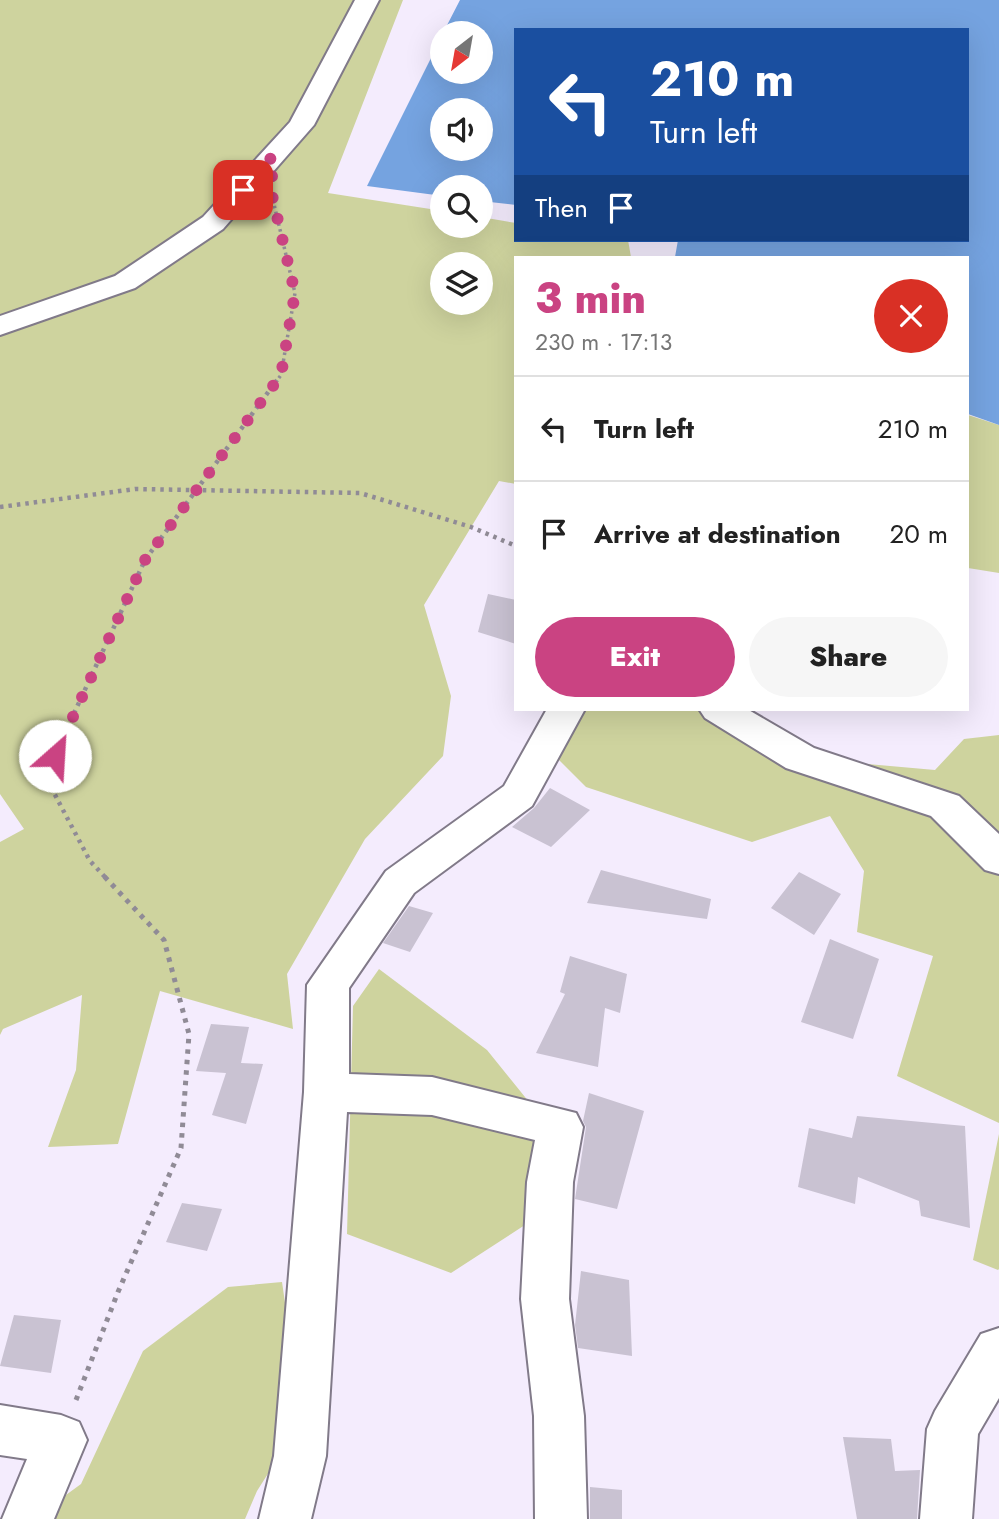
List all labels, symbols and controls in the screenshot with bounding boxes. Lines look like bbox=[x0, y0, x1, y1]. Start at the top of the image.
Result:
north arrow bbox=[430, 21, 494, 84]
map controls bbox=[430, 21, 493, 315]
text: 210 m bbox=[650, 44, 794, 114]
icon: left bbox=[535, 56, 626, 147]
button: sound bbox=[430, 98, 493, 161]
text: Turn left bbox=[650, 109, 757, 155]
pin bbox=[213, 160, 273, 220]
icon: arrive bbox=[224, 171, 262, 209]
button: search bbox=[430, 175, 493, 238]
text: Then bbox=[535, 189, 588, 227]
icon: arrive bbox=[602, 189, 640, 227]
button: layers bbox=[430, 252, 493, 315]
text: 3 min bbox=[535, 268, 646, 329]
button: close bbox=[874, 279, 948, 353]
text: 230 m · 17:13 bbox=[535, 325, 672, 359]
icon: left bbox=[535, 410, 573, 448]
text: Turn left bbox=[594, 410, 694, 448]
text: 210 m bbox=[878, 410, 948, 448]
icon: arrive bbox=[535, 515, 573, 553]
text: Arrive at destination bbox=[594, 515, 841, 553]
text: 20 m bbox=[890, 515, 948, 553]
button: Exit bbox=[535, 617, 735, 697]
button: Share bbox=[749, 617, 948, 697]
position arrow bbox=[18, 719, 92, 793]

